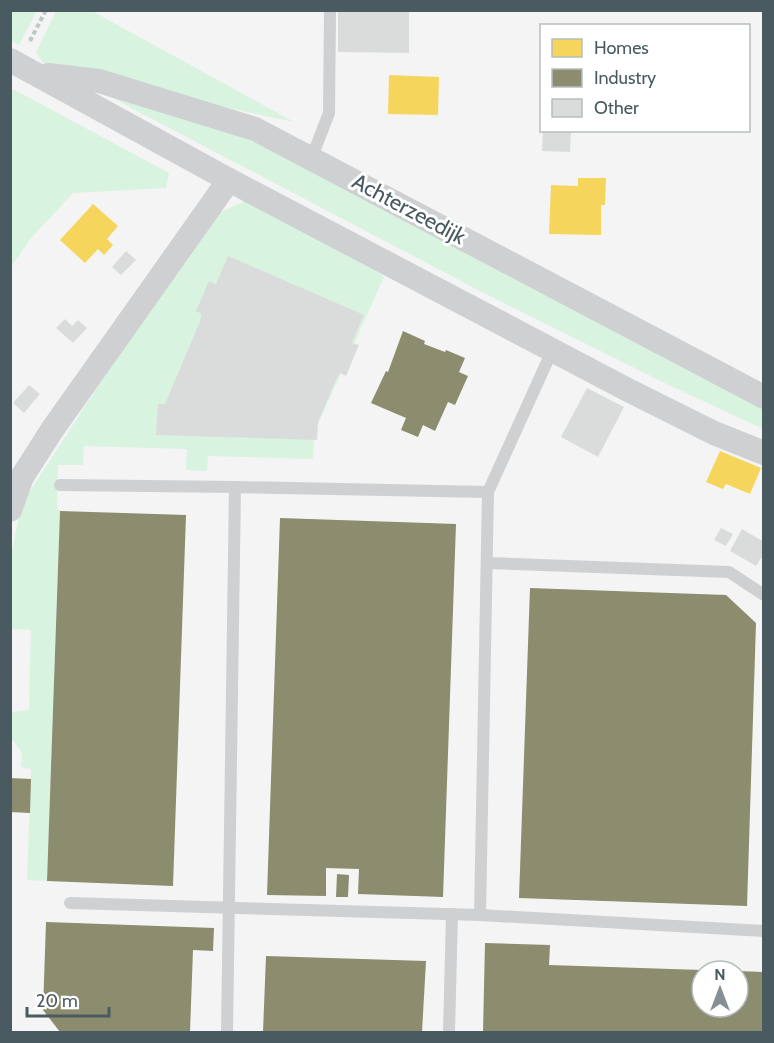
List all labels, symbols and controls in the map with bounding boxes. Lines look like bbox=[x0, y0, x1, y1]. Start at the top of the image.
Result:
legend bbox=[540, 24, 750, 132]
text: Homes bbox=[594, 37, 649, 59]
text: Industry bbox=[594, 67, 656, 89]
text: Other bbox=[594, 97, 639, 119]
street label: Achterzeedijk bbox=[348, 168, 470, 250]
north arrow bbox=[690, 959, 750, 1019]
text: N bbox=[714, 965, 726, 984]
scale bar bbox=[27, 980, 110, 1018]
text: 20 m bbox=[36, 990, 78, 1012]

